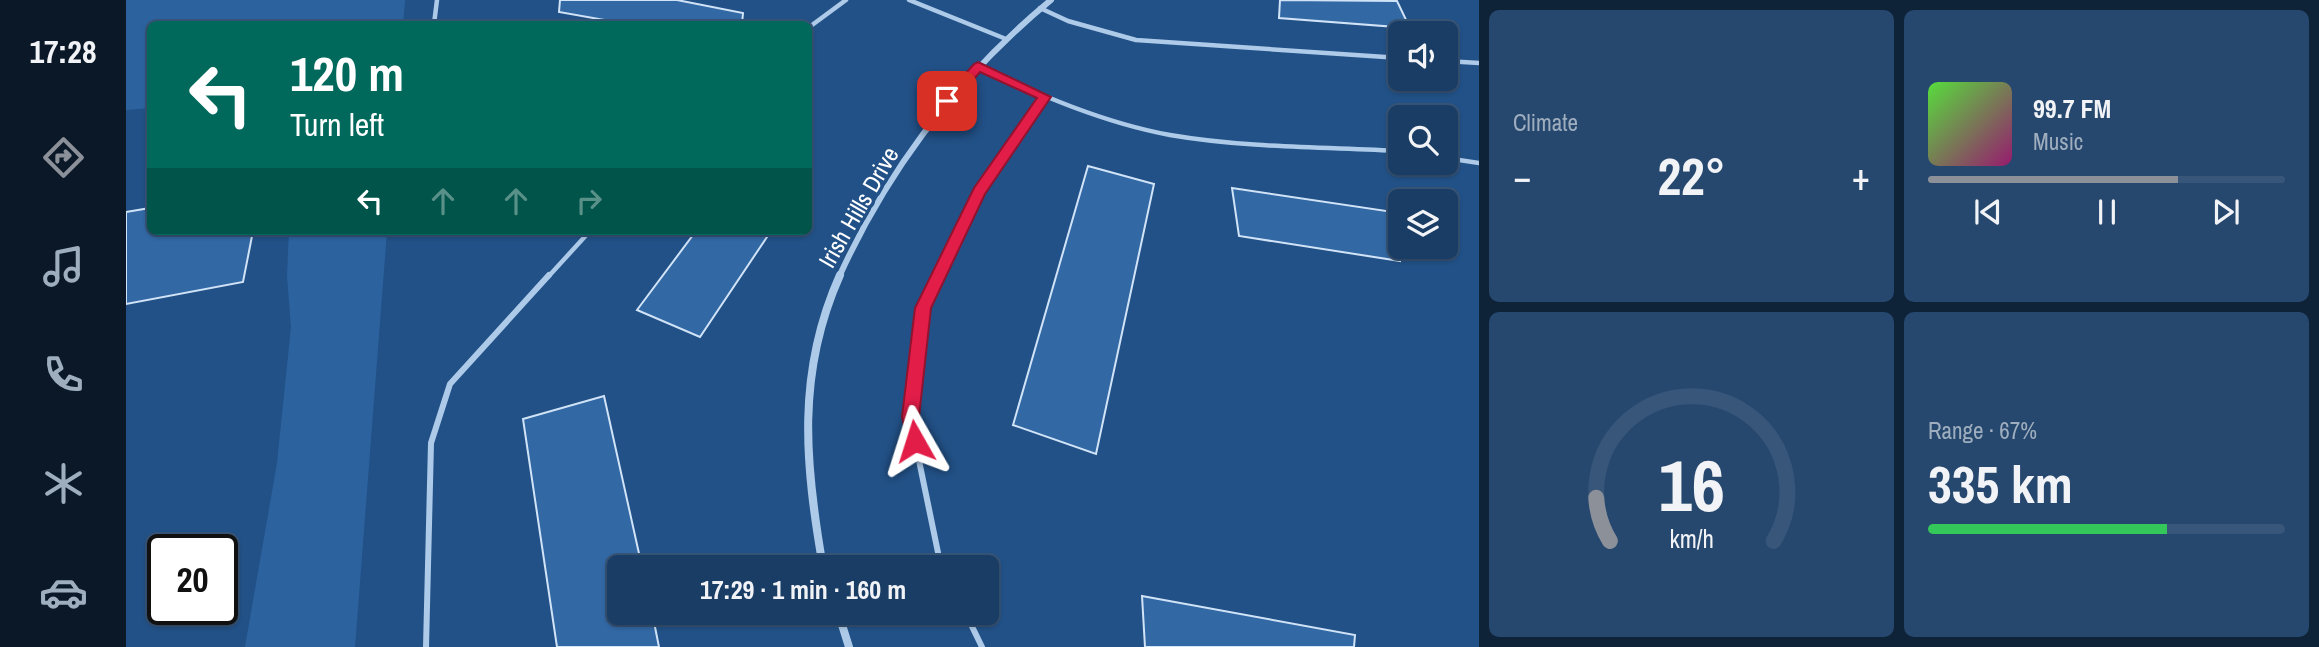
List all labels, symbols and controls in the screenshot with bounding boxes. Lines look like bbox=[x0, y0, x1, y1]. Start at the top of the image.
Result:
map controls bbox=[1388, 21, 1458, 259]
button: sound bbox=[1388, 21, 1458, 91]
text: 17:28 bbox=[29, 30, 97, 73]
text: 120 m bbox=[290, 40, 404, 106]
icon: left bbox=[175, 49, 266, 140]
pin bbox=[917, 71, 977, 131]
icon: arrive bbox=[928, 82, 966, 120]
text: 99.7 FM bbox=[2033, 91, 2111, 126]
text: Turn left bbox=[290, 103, 384, 146]
button: search bbox=[1388, 105, 1458, 175]
text: Climate bbox=[1513, 107, 1578, 138]
text: Music bbox=[2033, 126, 2083, 157]
icon: directions bbox=[39, 133, 88, 182]
street label: Irish Hills Drive bbox=[811, 141, 905, 273]
text: 22° bbox=[1657, 141, 1726, 211]
text: − bbox=[1513, 151, 1531, 202]
text: + bbox=[1852, 151, 1870, 202]
icon: left bbox=[351, 182, 389, 220]
icon: ahead bbox=[424, 182, 462, 220]
icon: ahead bbox=[497, 182, 535, 220]
icon: right bbox=[570, 182, 608, 220]
button: layers bbox=[1388, 189, 1458, 259]
icon: previous bbox=[1969, 193, 2007, 231]
icon: pause bbox=[2088, 193, 2126, 231]
icon: next bbox=[2207, 193, 2245, 231]
icon: music bbox=[39, 242, 88, 291]
icon: phone bbox=[39, 350, 88, 399]
position arrow bbox=[878, 404, 952, 478]
text: Range · 67% bbox=[1928, 415, 2037, 446]
text: 16 bbox=[1658, 436, 1725, 534]
text: 335 km bbox=[1928, 449, 2073, 519]
icon: climate bbox=[39, 459, 88, 508]
text: km/h bbox=[1669, 521, 1714, 555]
speed limit sign: 20 bbox=[147, 534, 238, 625]
icon: car bbox=[39, 568, 88, 617]
text: 17:29 · 1 min · 160 m bbox=[700, 572, 906, 607]

